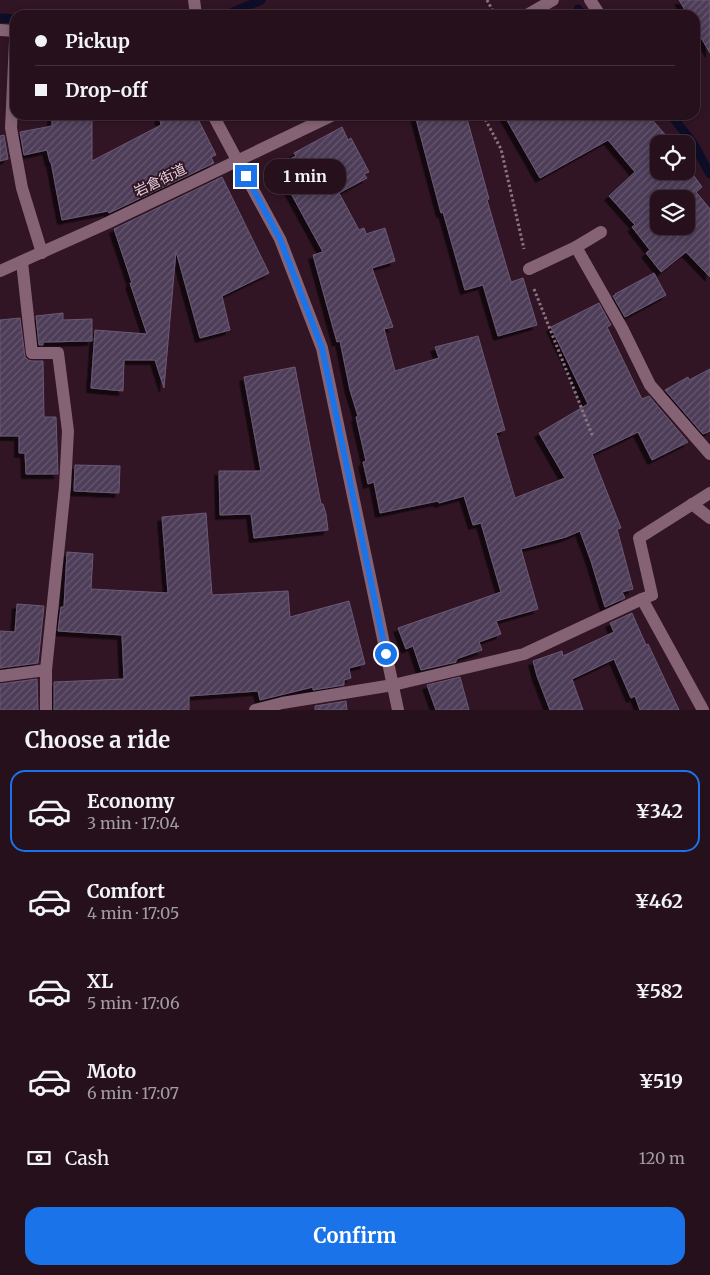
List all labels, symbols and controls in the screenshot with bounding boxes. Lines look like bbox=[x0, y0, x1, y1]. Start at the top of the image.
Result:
text: Pickup bbox=[65, 29, 130, 53]
text: Drop-off bbox=[65, 78, 147, 102]
map controls bbox=[650, 135, 695, 235]
button: locate bbox=[650, 135, 695, 180]
callout: 1 min bbox=[264, 158, 346, 194]
street label: 岩倉街道 bbox=[131, 160, 189, 200]
route end bbox=[235, 165, 257, 187]
text: 1 min bbox=[283, 166, 327, 186]
button: layers bbox=[650, 190, 695, 235]
route start bbox=[375, 643, 397, 665]
text: Choose a ride bbox=[25, 726, 170, 754]
icon: car bbox=[27, 789, 72, 834]
text: Economy bbox=[87, 789, 175, 813]
text: ¥342 bbox=[635, 799, 683, 823]
text: 3 min · 17:04 bbox=[87, 813, 179, 833]
icon: car bbox=[27, 879, 72, 924]
text: Comfort bbox=[87, 879, 165, 903]
text: ¥462 bbox=[635, 889, 683, 913]
text: 4 min · 17:05 bbox=[87, 903, 179, 923]
icon: car bbox=[27, 969, 72, 1014]
text: XL bbox=[87, 969, 113, 993]
text: ¥582 bbox=[635, 979, 683, 1003]
text: 5 min · 17:06 bbox=[87, 993, 180, 1013]
icon: car bbox=[27, 1059, 72, 1104]
text: Moto bbox=[87, 1059, 136, 1083]
text: ¥519 bbox=[639, 1069, 683, 1093]
text: 6 min · 17:07 bbox=[87, 1083, 179, 1103]
icon: cash bbox=[25, 1144, 53, 1172]
text: Cash bbox=[65, 1146, 109, 1170]
text: 120 m bbox=[639, 1148, 685, 1168]
button: Confirm bbox=[25, 1207, 685, 1265]

